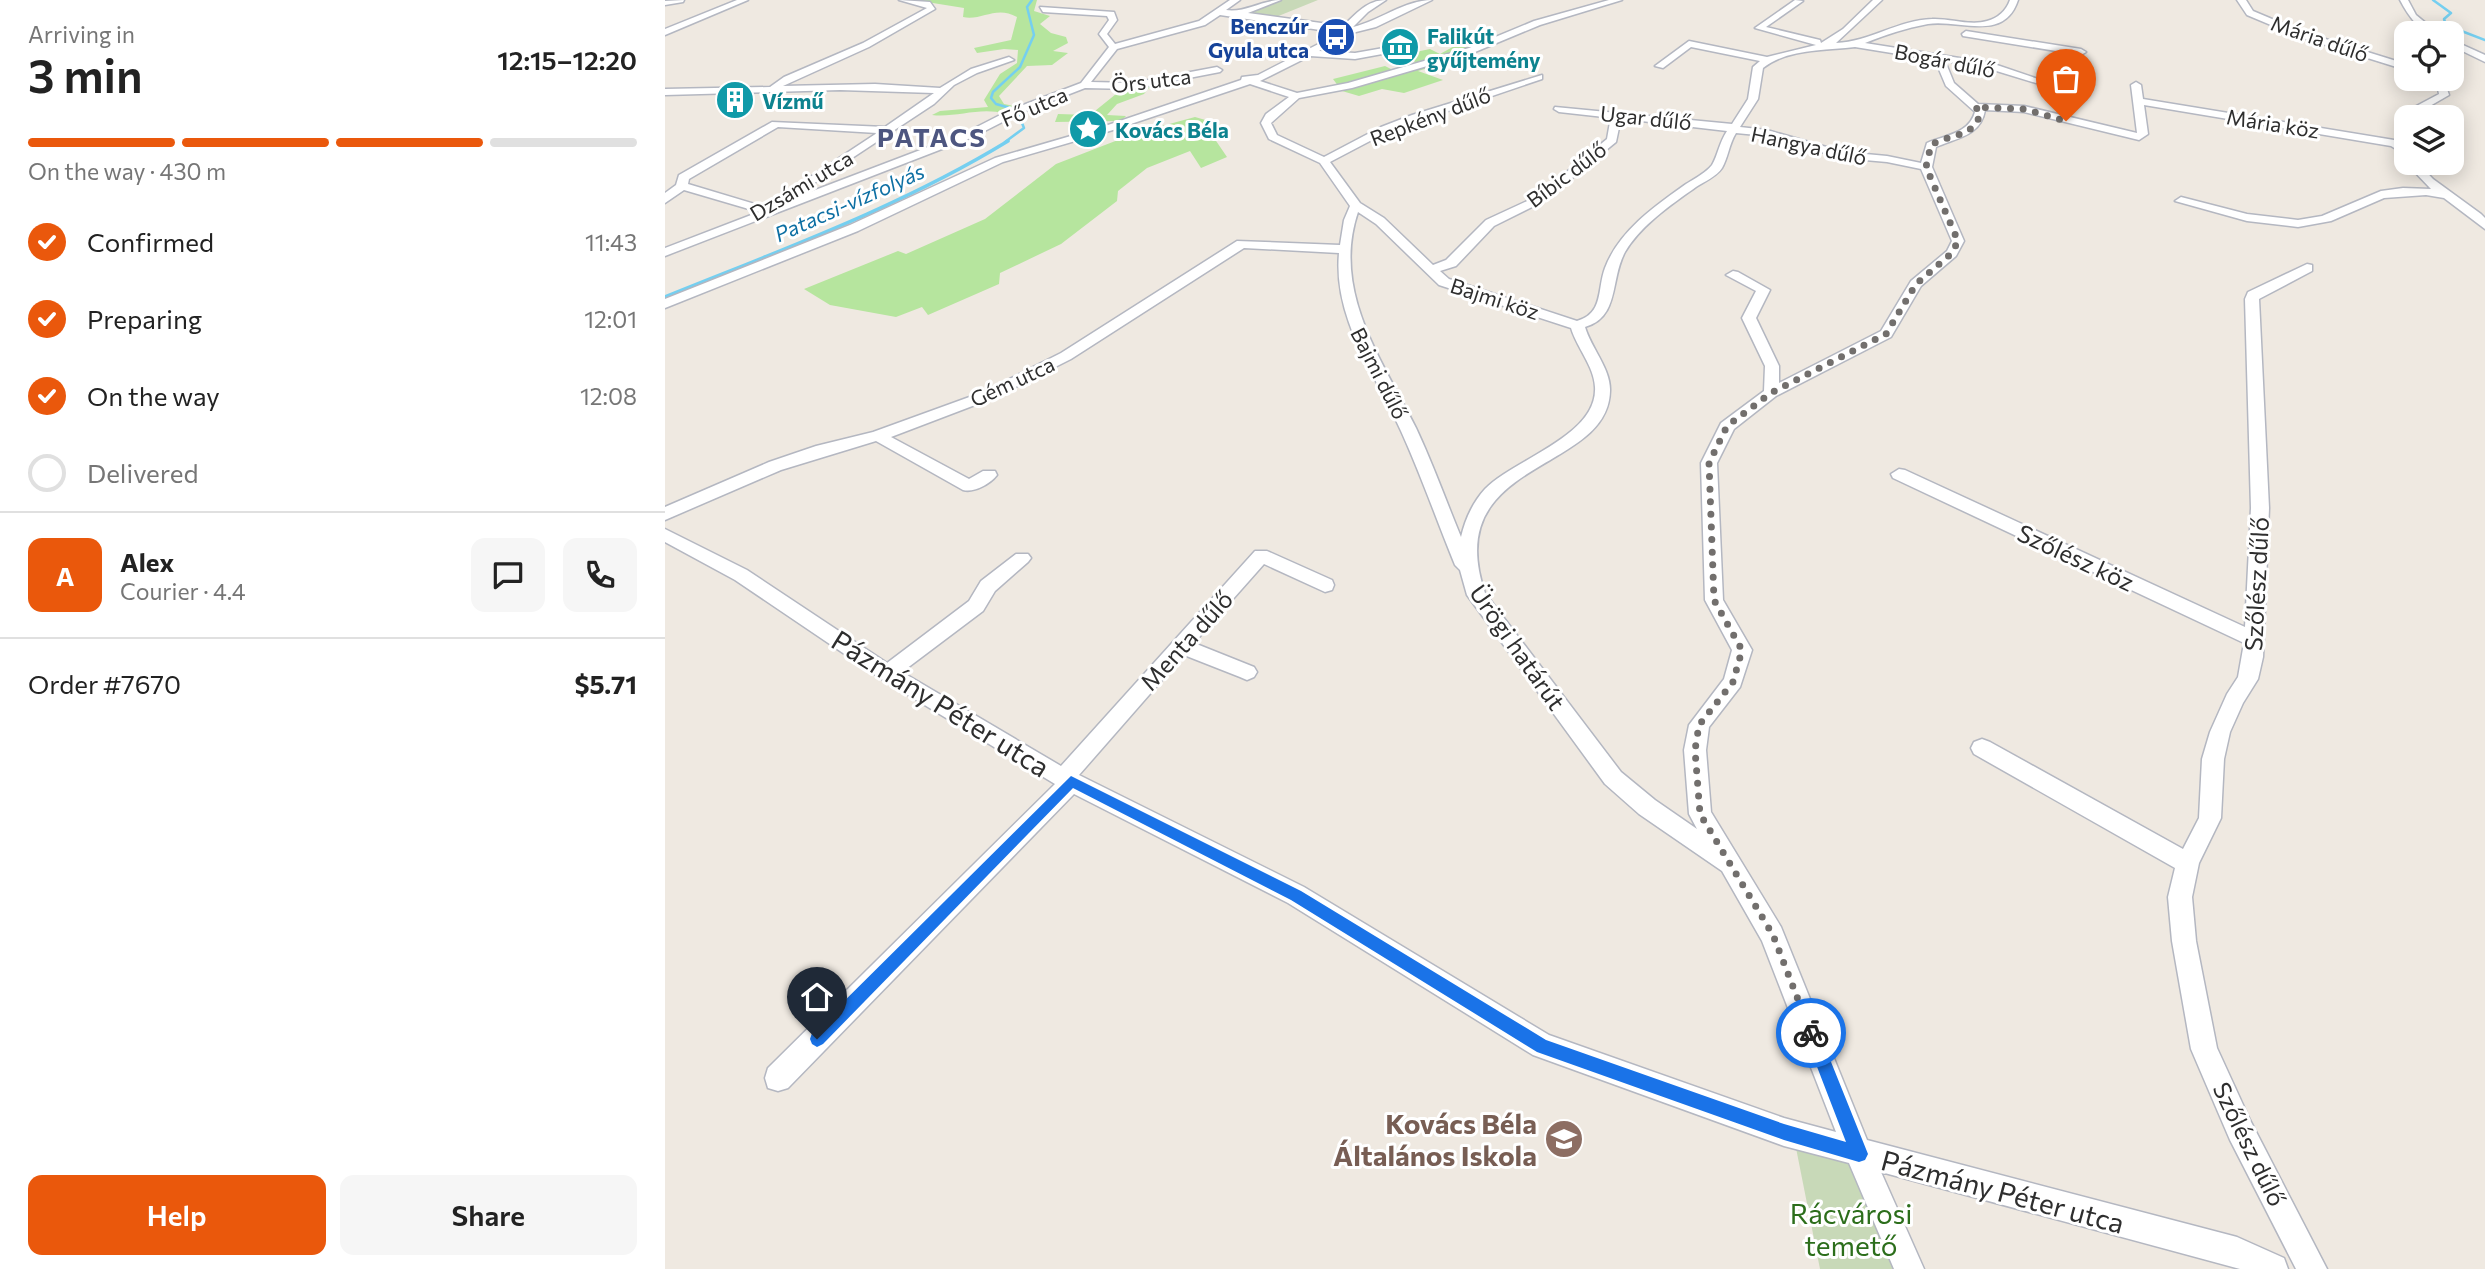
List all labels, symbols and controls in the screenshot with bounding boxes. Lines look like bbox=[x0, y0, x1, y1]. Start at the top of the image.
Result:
street label: Mária dűlő bbox=[2268, 10, 2372, 66]
place label: Benczúr Gyula utca bbox=[1208, 13, 1309, 62]
bus stop icon: Benczúr Gyula utca bbox=[1315, 16, 1357, 58]
text: Arriving in bbox=[28, 20, 135, 48]
map controls bbox=[2394, 21, 2464, 175]
button: locate bbox=[2394, 21, 2464, 91]
place label: Falikút gyűjtemény bbox=[1427, 23, 1541, 72]
museum icon: Falikút gyűjtemény bbox=[1379, 26, 1421, 68]
street label: Bogár dűlő bbox=[1892, 38, 1998, 82]
text: 12:15–12:20 bbox=[497, 44, 637, 75]
text: 3 min bbox=[28, 46, 143, 102]
pin bbox=[2036, 49, 2096, 121]
icon: bag bbox=[2047, 60, 2085, 98]
street label: Örs utca bbox=[1110, 63, 1192, 97]
building icon: Vízmű bbox=[714, 79, 756, 121]
street label: Fő utca bbox=[997, 81, 1071, 131]
street label: Repkény dűlő bbox=[1366, 82, 1494, 150]
place label: Vízmű bbox=[762, 88, 824, 113]
street label: Ugar dűlő bbox=[1599, 100, 1693, 134]
street label: Mária köz bbox=[2225, 103, 2321, 143]
button: layers bbox=[2394, 105, 2464, 175]
place icon: Kovács Béla bbox=[1067, 108, 1109, 150]
place label: Kovács Béla bbox=[1115, 117, 1229, 142]
district label: PATACS bbox=[877, 121, 987, 152]
street label: Hangya dűlő bbox=[1749, 121, 1869, 169]
street label: Bíbic dűlő bbox=[1521, 136, 1611, 212]
street label: Dzsámi utca bbox=[745, 145, 857, 225]
text: On the way · 430 m bbox=[28, 157, 226, 185]
water label: Patacsi-vízfolyás bbox=[770, 158, 928, 246]
icon: check bbox=[28, 223, 66, 261]
text: Confirmed bbox=[87, 226, 214, 257]
text: 11:43 bbox=[585, 228, 637, 256]
street label: Bajmi köz bbox=[1448, 272, 1542, 324]
icon: check bbox=[28, 300, 66, 338]
text: Preparing bbox=[87, 303, 202, 334]
text: 12:01 bbox=[584, 305, 637, 333]
street label: Bajmi dűlő bbox=[1346, 323, 1414, 423]
street label: Gém utca bbox=[966, 351, 1058, 411]
icon: check bbox=[28, 377, 66, 415]
text: On the way bbox=[87, 380, 220, 411]
text: 12:08 bbox=[580, 382, 637, 410]
text: Delivered bbox=[87, 457, 198, 488]
street label: Szőlész dűlő bbox=[2238, 516, 2274, 652]
street label: Szőlész köz bbox=[2013, 517, 2139, 597]
button: chat bbox=[471, 538, 545, 612]
button: phone bbox=[563, 538, 637, 612]
text: Alex bbox=[120, 546, 174, 577]
text: A bbox=[56, 560, 74, 591]
text: Courier · 4.4 bbox=[120, 577, 246, 605]
street label: Ürögi határút bbox=[1464, 579, 1572, 715]
street label: Menta dűlő bbox=[1134, 584, 1238, 696]
street label: Pázmány Péter utca bbox=[826, 622, 1056, 784]
text: Order #7670 bbox=[28, 668, 181, 699]
text: $5.71 bbox=[575, 668, 637, 699]
pin bbox=[787, 967, 847, 1039]
icon: home bbox=[798, 978, 836, 1016]
courier bbox=[1776, 998, 1846, 1068]
icon: bike bbox=[1792, 1014, 1830, 1052]
street label: Szőlész dűlő bbox=[2208, 1077, 2292, 1211]
place label: Kovács Béla Általános Iskola bbox=[1333, 1106, 1537, 1172]
school or university icon: Kovács Béla Általános Iskola bbox=[1543, 1118, 1585, 1160]
street label: Pázmány Péter utca bbox=[1878, 1142, 2128, 1240]
button: Help bbox=[28, 1175, 326, 1255]
button: Share bbox=[340, 1175, 637, 1255]
park label: Rácvárosi temető bbox=[1790, 1196, 1912, 1262]

